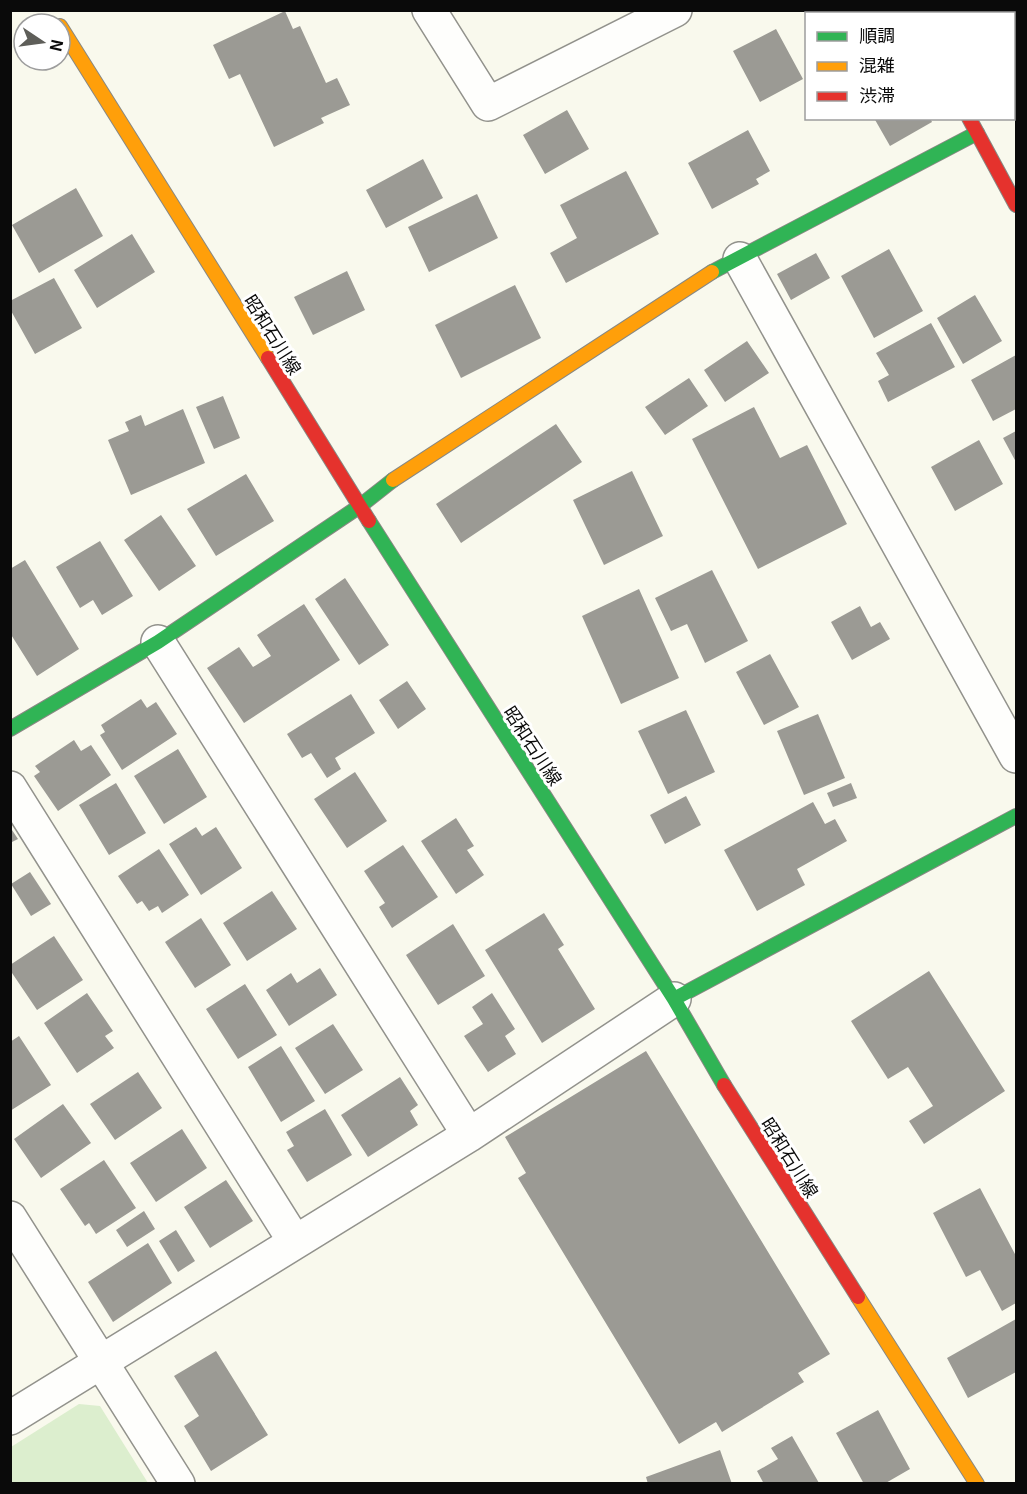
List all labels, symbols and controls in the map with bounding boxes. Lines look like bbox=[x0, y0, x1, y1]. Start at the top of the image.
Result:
north arrow bbox=[12, 12, 72, 72]
legend bbox=[805, 12, 1015, 120]
text: 順調 bbox=[859, 21, 895, 47]
text: N bbox=[45, 37, 71, 54]
text: 混雑 bbox=[859, 51, 895, 77]
text: 渋滞 bbox=[859, 81, 895, 107]
street label: 昭和石川線 bbox=[239, 289, 309, 379]
street label: 昭和石川線 bbox=[499, 700, 569, 790]
street label: 昭和石川線 bbox=[756, 1112, 826, 1202]

